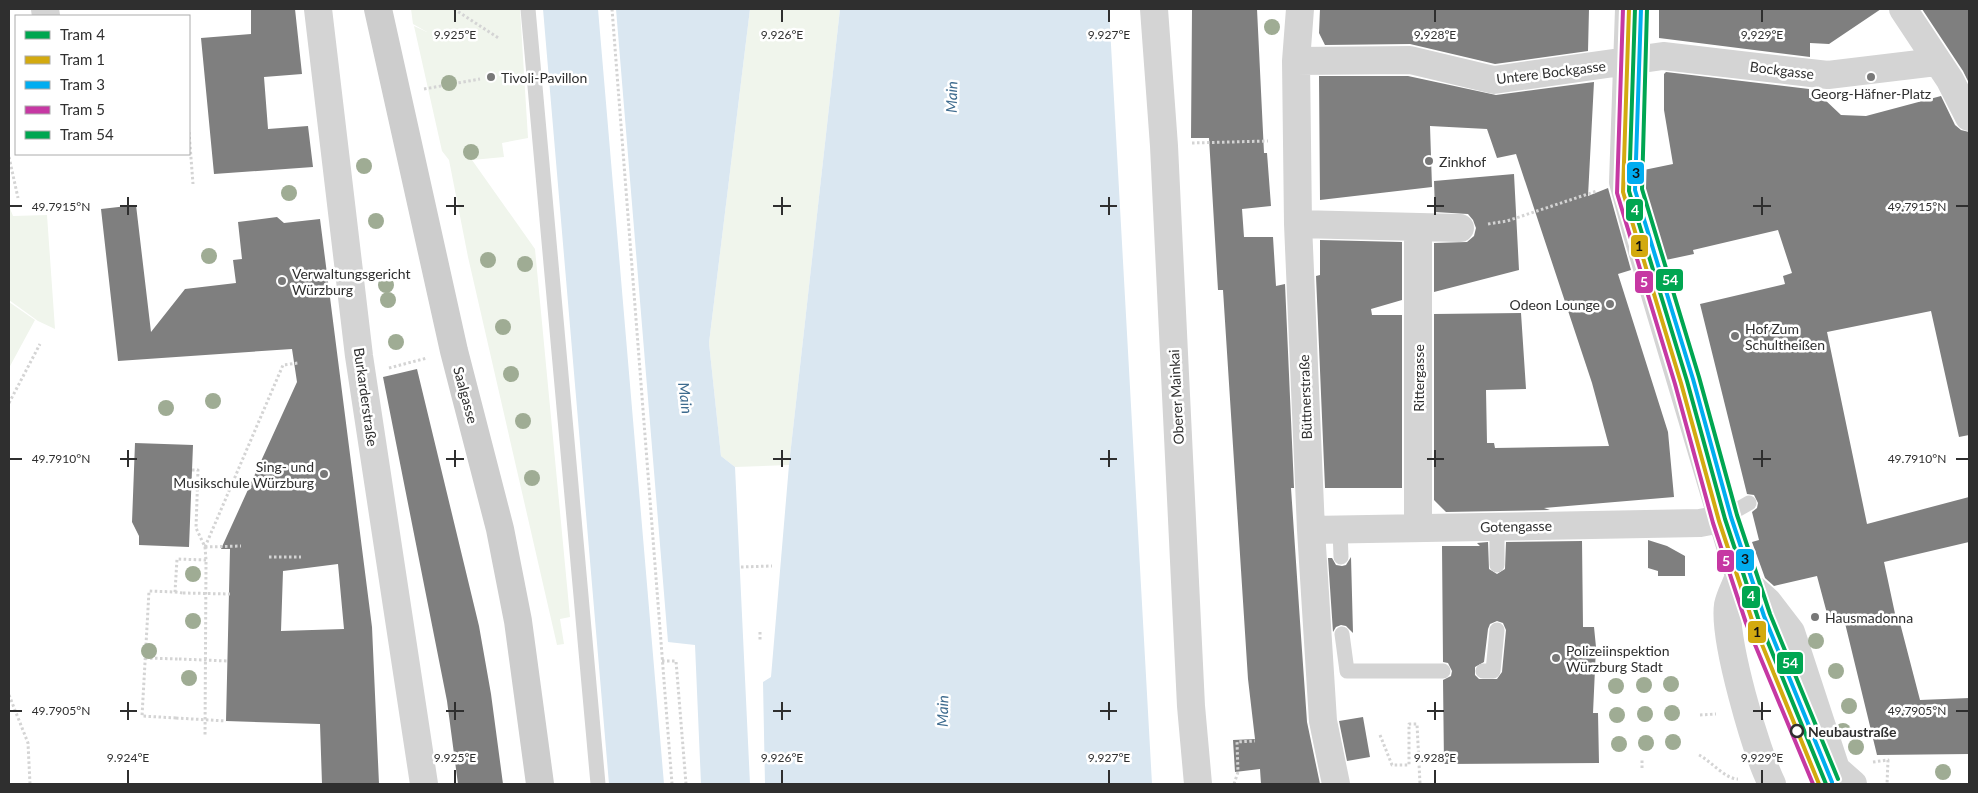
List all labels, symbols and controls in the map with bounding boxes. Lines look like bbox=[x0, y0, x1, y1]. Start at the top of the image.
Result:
legend bbox=[15, 15, 190, 155]
text: Tram 4 bbox=[60, 25, 105, 43]
text: 9.925°E bbox=[434, 27, 476, 42]
text: 9.926°E bbox=[761, 27, 803, 42]
text: 9.927°E bbox=[1088, 27, 1130, 42]
text: 9.928°E bbox=[1414, 27, 1456, 42]
text: 9.929°E bbox=[1741, 27, 1783, 42]
text: Tram 1 bbox=[60, 50, 105, 68]
street label: Untere Bockgasse bbox=[1495, 57, 1607, 87]
street label: Bockgasse bbox=[1749, 58, 1815, 82]
place label: Tivoli-Pavillon bbox=[501, 69, 587, 86]
marker: Tivoli-Pavillon bbox=[485, 71, 497, 83]
marker: Georg-Häfner-Platz bbox=[1865, 71, 1877, 83]
text: Tram 3 bbox=[60, 75, 105, 93]
water label: Main bbox=[942, 81, 960, 113]
place label: Georg-Häfner-Platz bbox=[1811, 85, 1931, 102]
text: Tram 5 bbox=[60, 100, 105, 118]
text: Tram 54 bbox=[60, 125, 114, 143]
place label: Zinkhof bbox=[1439, 153, 1486, 170]
marker: Zinkhof bbox=[1423, 155, 1435, 167]
line badge: 3 bbox=[1626, 161, 1645, 185]
text: 3 bbox=[1632, 164, 1640, 181]
line badge: 4 bbox=[1625, 198, 1644, 222]
text: 49.7915°N bbox=[32, 199, 90, 214]
text: 49.7915°N bbox=[1888, 199, 1946, 214]
text: 4 bbox=[1631, 201, 1639, 218]
line badge: 1 bbox=[1630, 234, 1649, 258]
text: 1 bbox=[1635, 237, 1643, 254]
place label: Verwaltungsgericht Würzburg bbox=[292, 265, 410, 298]
line badge: 54 bbox=[1655, 268, 1684, 292]
line badge: 5 bbox=[1634, 270, 1654, 294]
text: 54 bbox=[1662, 271, 1678, 288]
text: 5 bbox=[1640, 273, 1648, 290]
marker: Verwaltungsgericht Würzburg bbox=[276, 275, 288, 287]
place label: Odeon Lounge bbox=[1510, 296, 1600, 313]
marker: Odeon Lounge bbox=[1604, 298, 1616, 310]
place label: Hof Zum Schultheißen bbox=[1745, 320, 1825, 353]
marker: Hof Zum Schultheißen bbox=[1729, 330, 1741, 342]
street label: Rittergasse bbox=[1410, 344, 1427, 412]
street label: Burkarderstraße bbox=[351, 347, 381, 447]
street label: Oberer Mainkai bbox=[1165, 349, 1187, 445]
street label: Büttnerstraße bbox=[1295, 354, 1315, 440]
street label: Saalgasse bbox=[450, 365, 482, 425]
water label: Main bbox=[675, 381, 697, 415]
text: 49.7910°N bbox=[32, 451, 90, 466]
text: 49.7910°N bbox=[1888, 451, 1946, 466]
place label: Sing- und Musikschule Würzburg bbox=[173, 458, 314, 491]
marker: Sing- und Musikschule Würzburg bbox=[318, 468, 330, 480]
street label: Gotengasse bbox=[1480, 517, 1552, 535]
line badge: 3 bbox=[1735, 548, 1755, 572]
line badge: 5 bbox=[1716, 549, 1735, 573]
text: 3 bbox=[1741, 550, 1749, 567]
text: 5 bbox=[1722, 552, 1730, 569]
line badge: 4 bbox=[1741, 585, 1761, 609]
text: 4 bbox=[1747, 587, 1755, 604]
place label: Hausmadonna bbox=[1825, 609, 1913, 626]
marker: Hausmadonna bbox=[1809, 611, 1821, 623]
line badge: 1 bbox=[1747, 620, 1767, 644]
text: 1 bbox=[1753, 623, 1761, 640]
place label: Polizeiinspektion Würzburg Stadt bbox=[1566, 642, 1670, 675]
line badge: 54 bbox=[1776, 651, 1804, 675]
marker: Polizeiinspektion Würzburg Stadt bbox=[1550, 652, 1562, 664]
text: 54 bbox=[1782, 654, 1798, 671]
water label: Main bbox=[933, 695, 951, 727]
text: 49.7905°N bbox=[32, 703, 90, 718]
text: 49.7905°N bbox=[1888, 703, 1946, 718]
place label: Neubaustraße bbox=[1808, 723, 1897, 740]
marker: Neubaustraße bbox=[1790, 724, 1804, 738]
text: 9.924°E bbox=[107, 750, 149, 765]
text: 9.925°E bbox=[434, 750, 476, 765]
text: 9.926°E bbox=[761, 750, 803, 765]
text: 9.927°E bbox=[1088, 750, 1130, 765]
text: 9.928°E bbox=[1414, 750, 1456, 765]
text: 9.929°E bbox=[1741, 750, 1783, 765]

